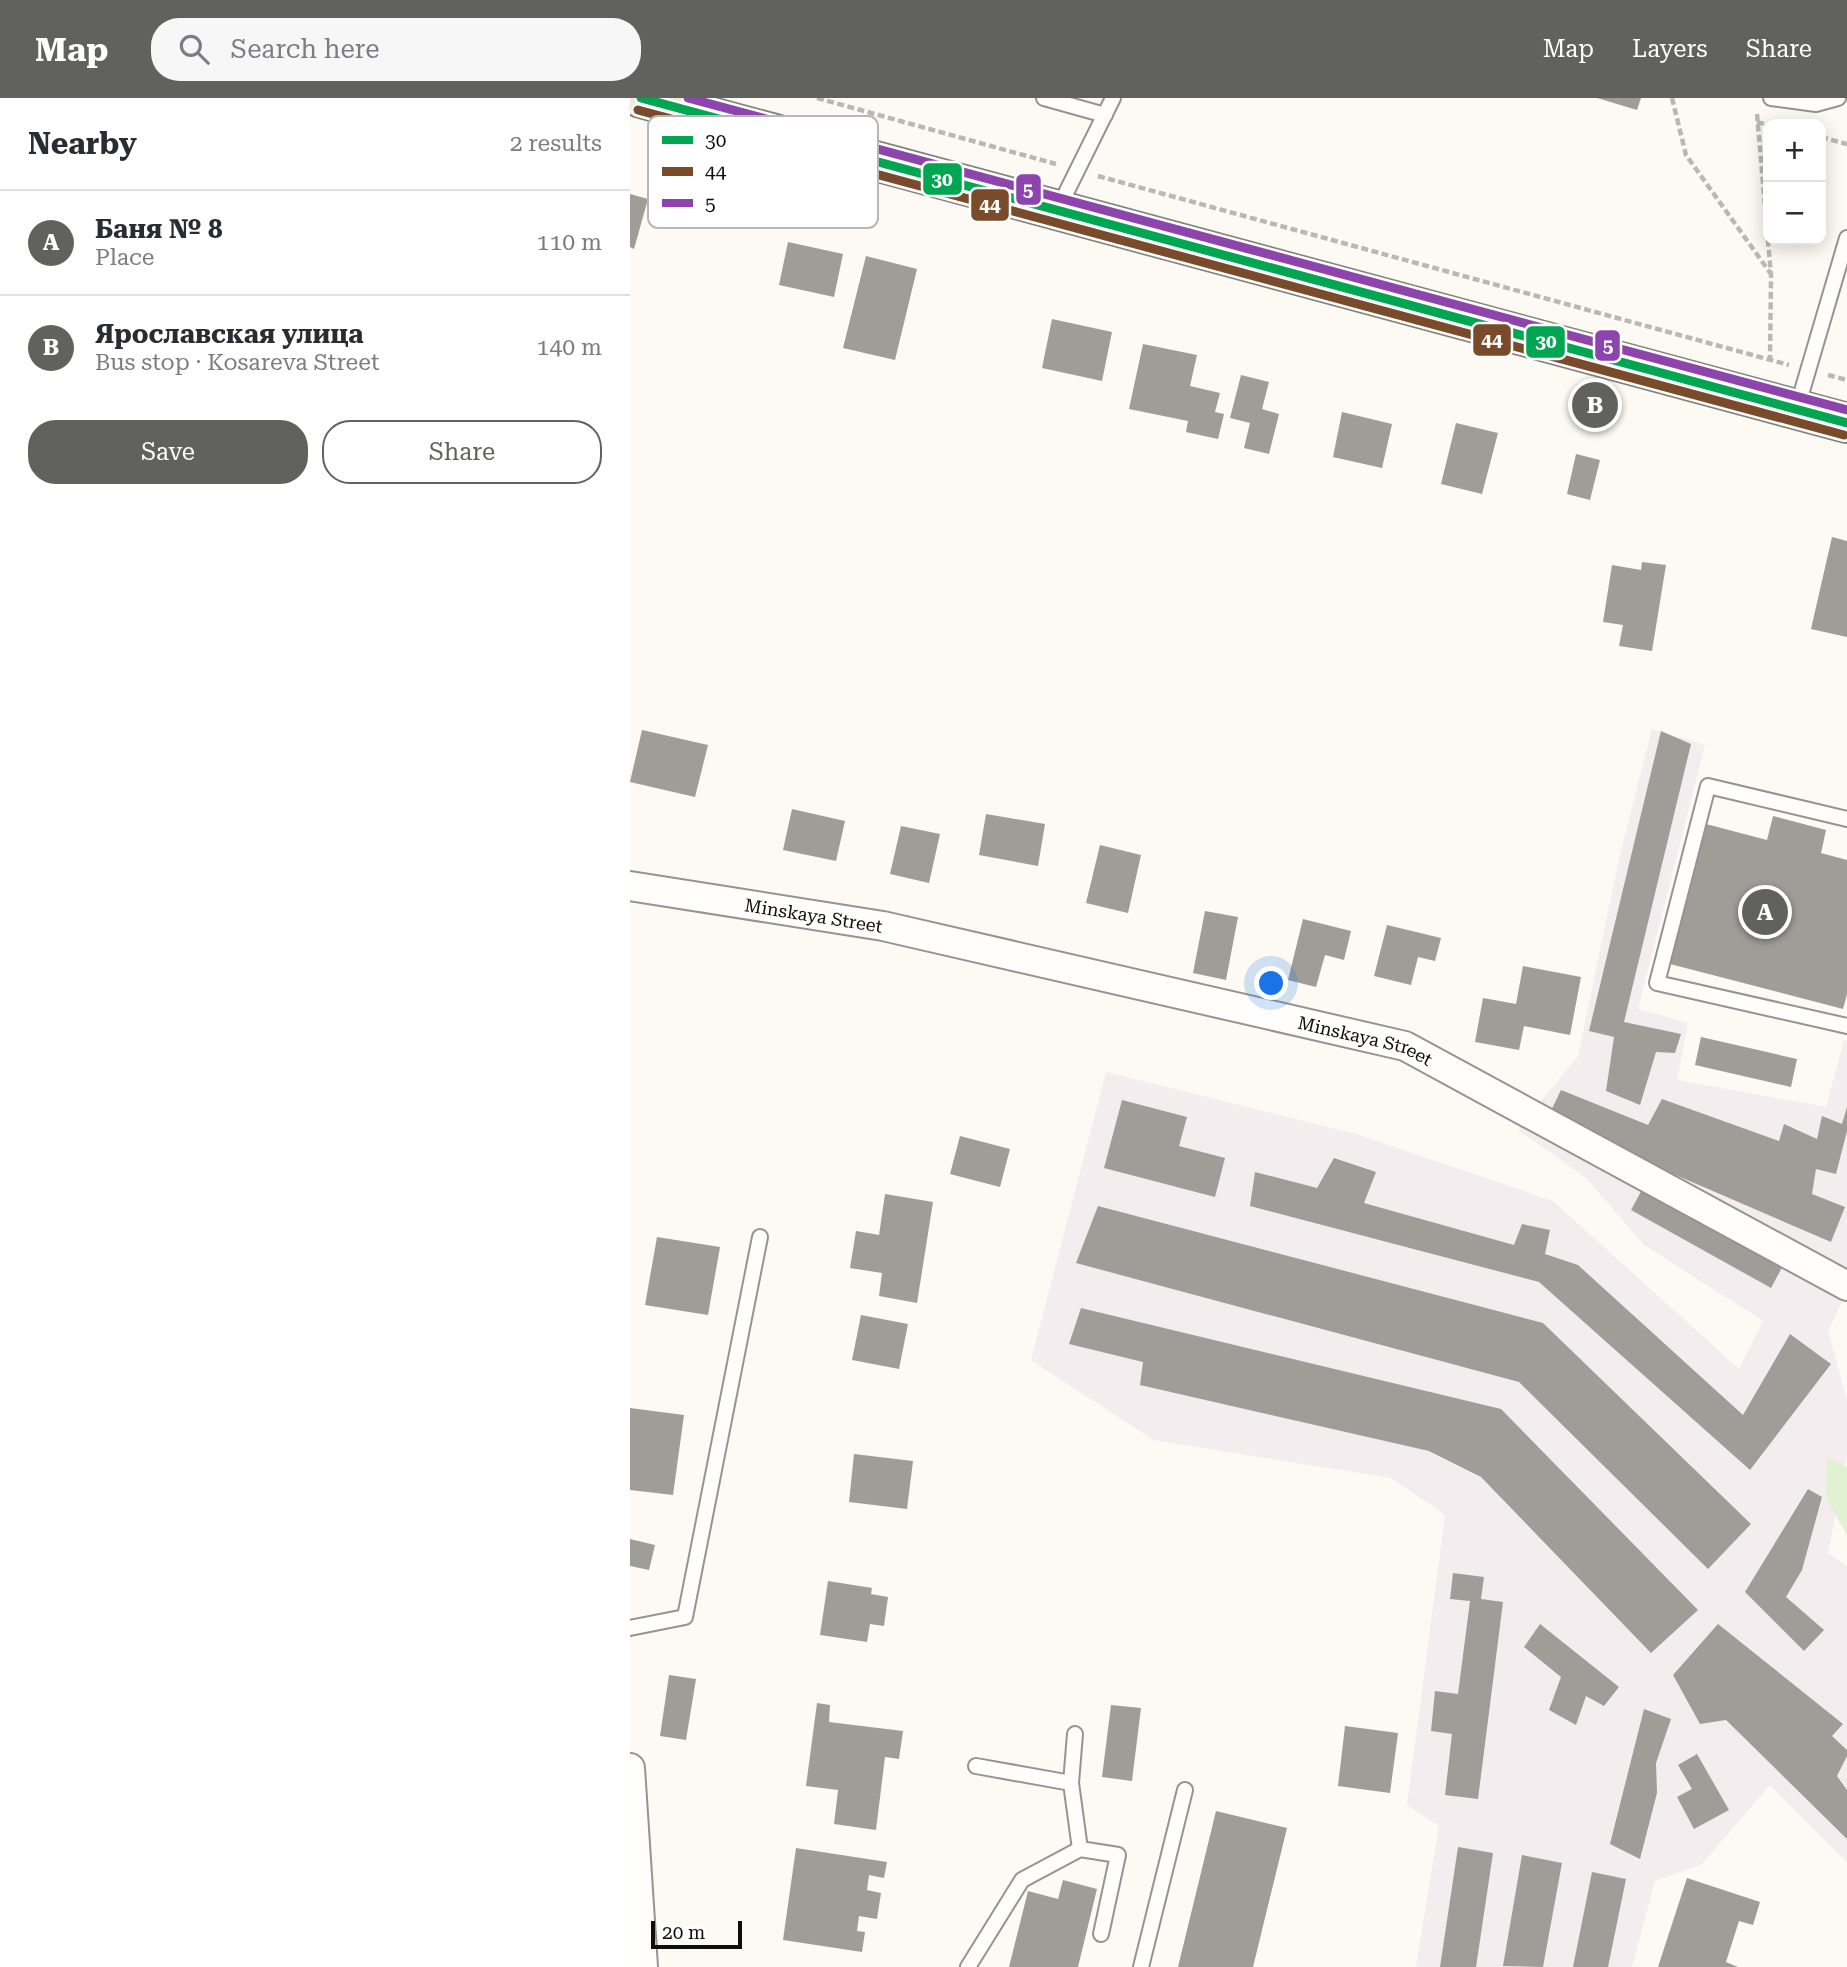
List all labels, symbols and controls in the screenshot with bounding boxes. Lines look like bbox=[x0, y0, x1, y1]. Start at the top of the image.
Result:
search box bbox=[151, 18, 641, 81]
text: Map bbox=[35, 30, 109, 69]
icon: search bbox=[175, 30, 213, 68]
text: Search here bbox=[231, 34, 380, 64]
text: Map bbox=[1543, 35, 1594, 63]
text: Layers bbox=[1632, 35, 1708, 63]
text: Share bbox=[1746, 35, 1812, 63]
legend bbox=[648, 116, 878, 228]
map controls bbox=[1763, 119, 1826, 245]
button: + bbox=[1763, 119, 1826, 182]
text: Nearby bbox=[28, 126, 137, 161]
text: 30 bbox=[705, 129, 726, 152]
text: 2 results bbox=[510, 130, 602, 157]
text: 44 bbox=[705, 160, 727, 183]
line badge: 30 bbox=[922, 162, 963, 196]
text: 30 bbox=[931, 168, 953, 191]
line badge: 5 bbox=[1015, 173, 1042, 206]
text: 5 bbox=[1023, 178, 1034, 201]
button: − bbox=[1763, 182, 1826, 245]
line badge: 44 bbox=[970, 188, 1010, 222]
text: 5 bbox=[705, 192, 716, 215]
text: 44 bbox=[979, 194, 1001, 217]
text: Баня № 8 bbox=[95, 214, 223, 244]
text: A bbox=[43, 229, 59, 256]
text: 110 m bbox=[537, 229, 602, 256]
text: Place bbox=[95, 244, 154, 271]
text: Ярославская улица bbox=[95, 319, 363, 349]
line badge: 44 bbox=[1472, 323, 1512, 357]
line badge: 30 bbox=[1525, 325, 1566, 359]
text: 44 bbox=[1481, 329, 1503, 352]
line badge: 5 bbox=[1594, 329, 1621, 362]
text: 30 bbox=[1535, 330, 1557, 353]
text: B bbox=[43, 334, 59, 361]
text: 140 m bbox=[537, 334, 602, 361]
text: 5 bbox=[1603, 334, 1614, 357]
text: Bus stop · Kosareva Street bbox=[95, 349, 380, 376]
pin: B bbox=[1572, 379, 1618, 431]
button: Save bbox=[28, 420, 308, 484]
button: Share bbox=[322, 420, 602, 484]
pin: A bbox=[1742, 886, 1788, 938]
street label: Minskaya Street bbox=[743, 894, 885, 936]
your location bbox=[1254, 966, 1288, 1000]
street label: Minskaya Street bbox=[1296, 1011, 1437, 1070]
scale bar bbox=[651, 1918, 742, 1950]
text: 20 m bbox=[662, 1921, 705, 1944]

